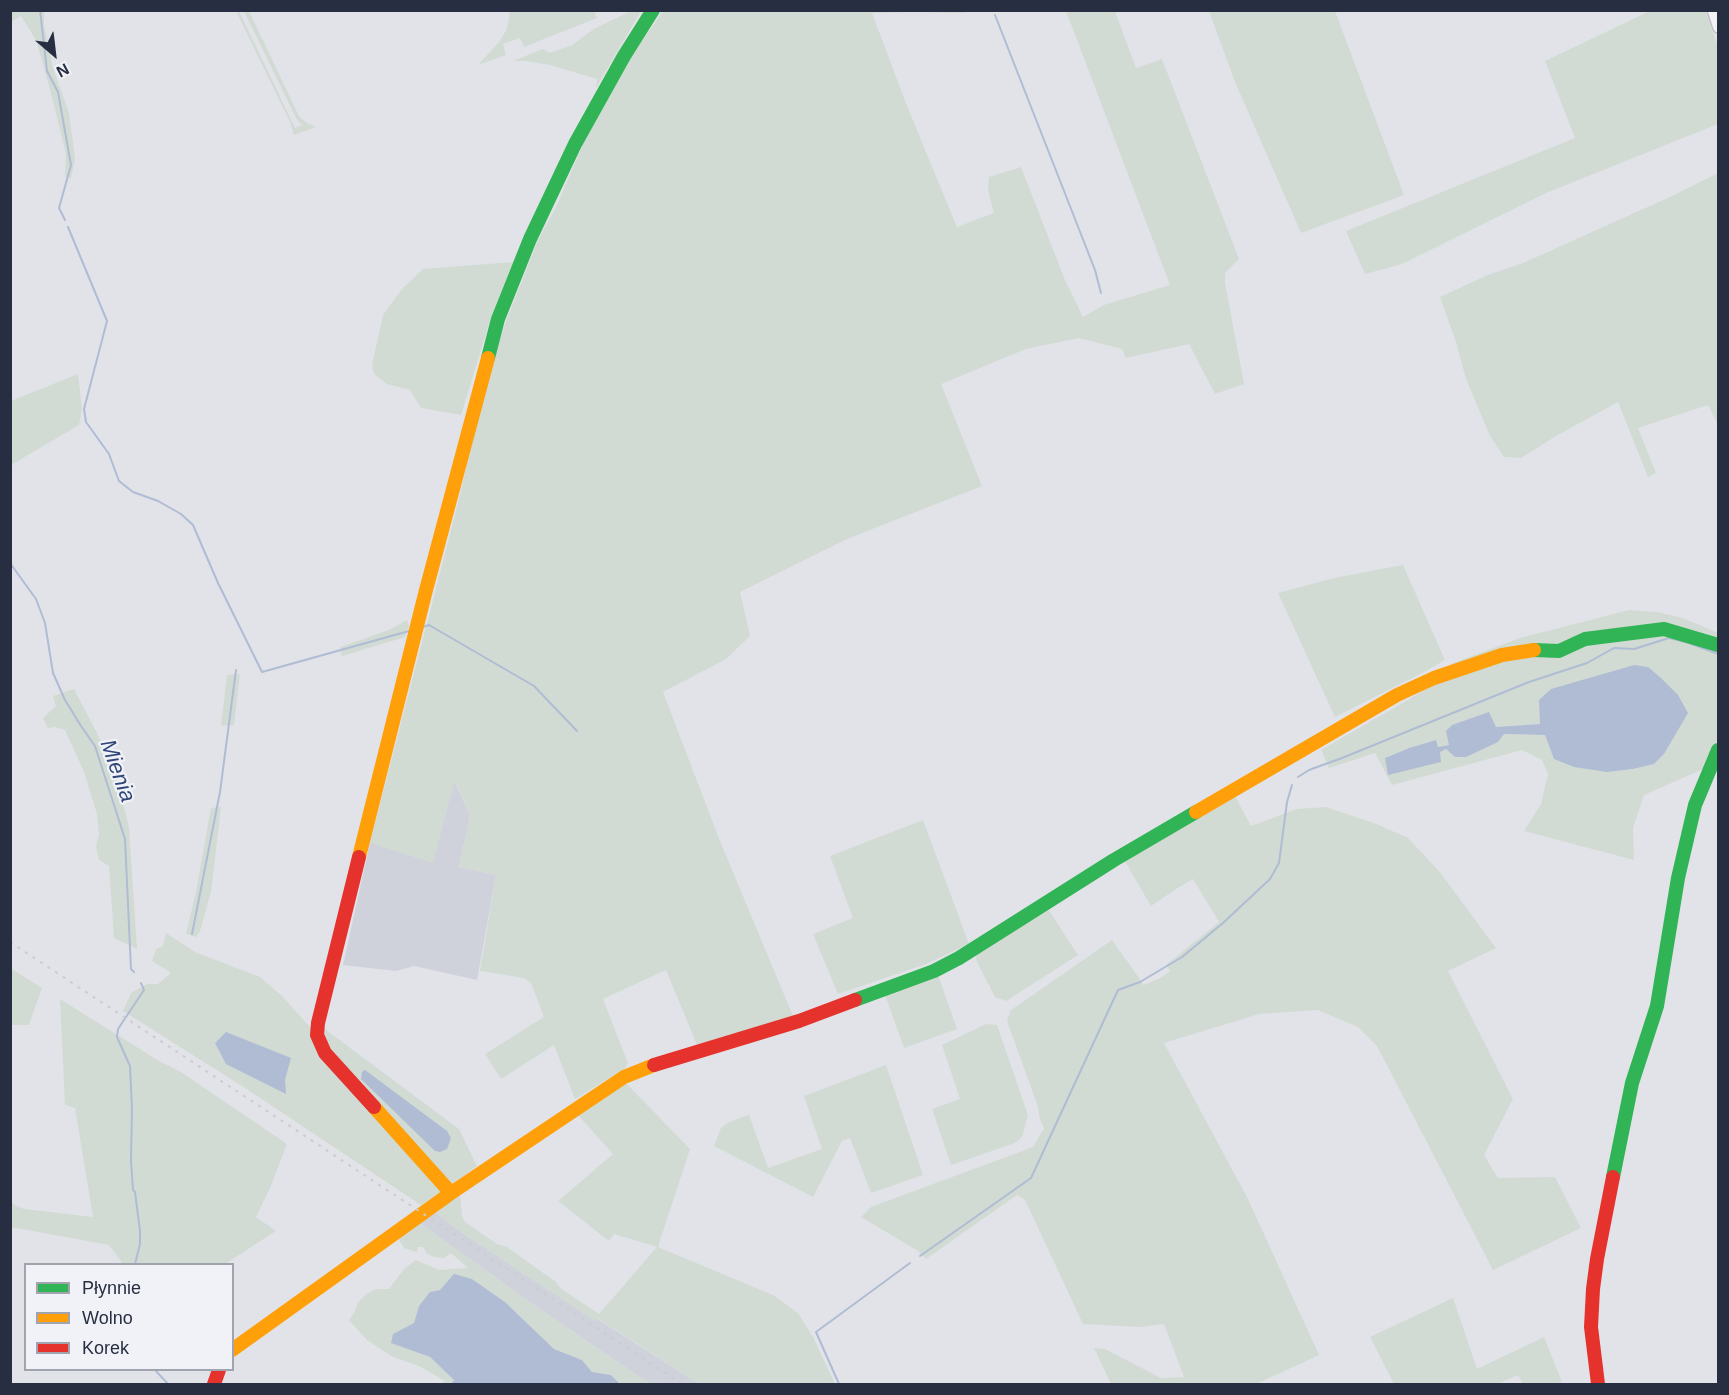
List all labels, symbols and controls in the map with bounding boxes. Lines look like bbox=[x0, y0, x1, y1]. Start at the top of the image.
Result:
north arrow bbox=[24, 24, 84, 84]
text: N bbox=[54, 60, 72, 81]
water label: Mienia bbox=[94, 736, 140, 806]
legend bbox=[24, 1263, 234, 1371]
text: Płynnie bbox=[82, 1278, 141, 1298]
text: Wolno bbox=[82, 1308, 133, 1328]
text: Korek bbox=[82, 1338, 129, 1358]

